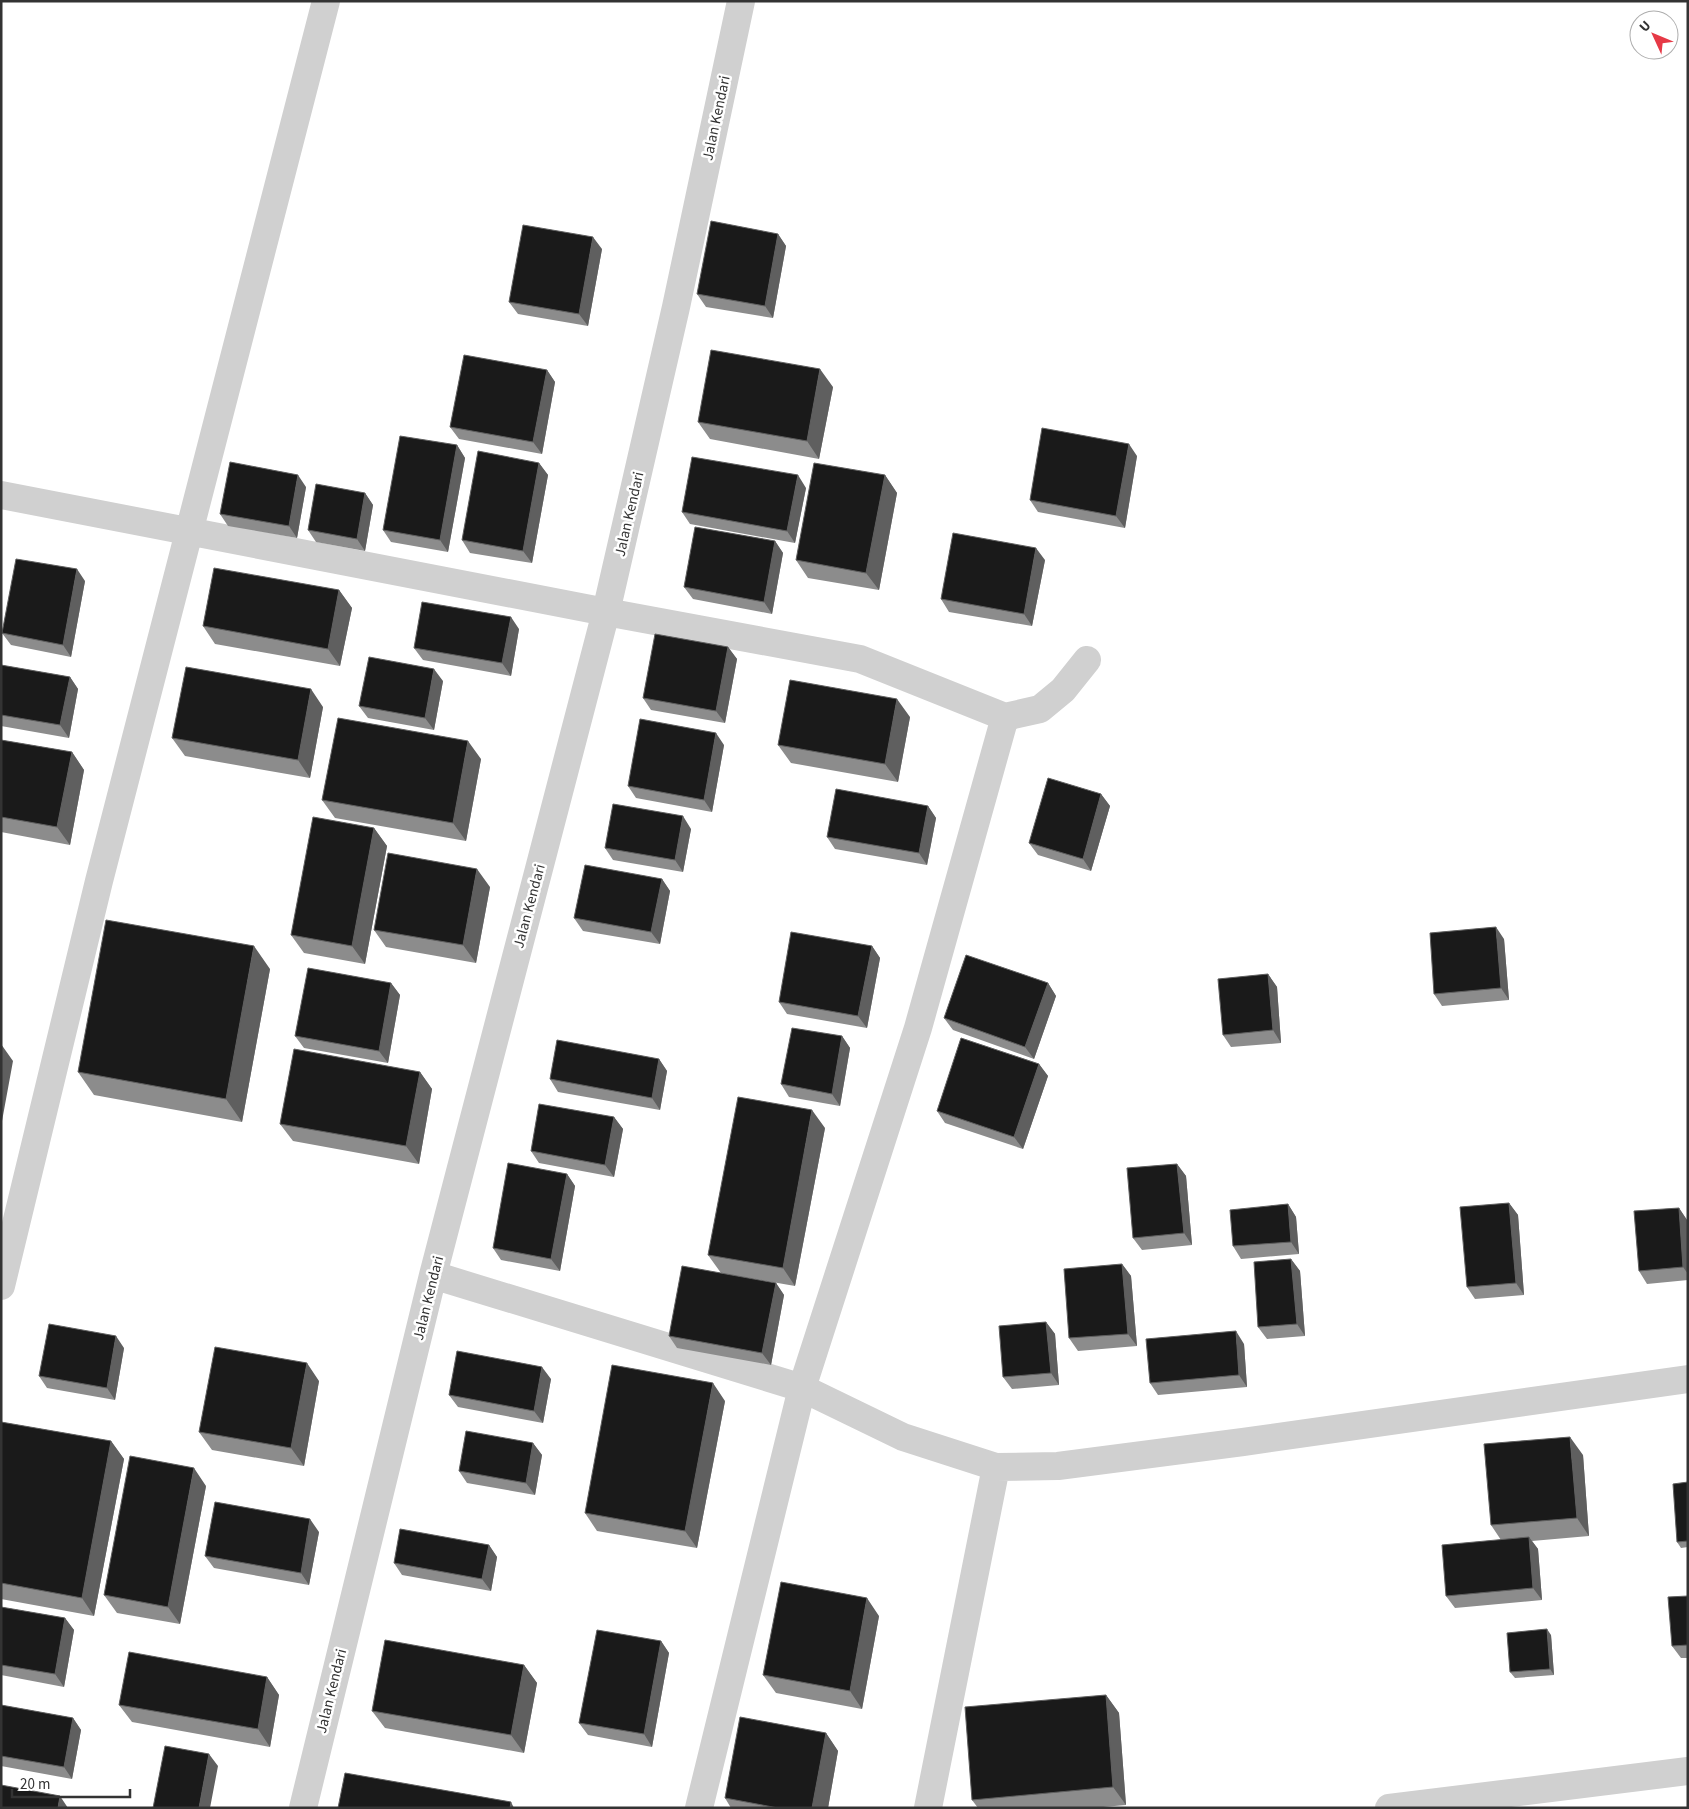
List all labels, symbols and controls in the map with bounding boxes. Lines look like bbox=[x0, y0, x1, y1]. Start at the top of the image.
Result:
north arrow bbox=[1629, 10, 1679, 60]
text: U bbox=[1635, 16, 1656, 37]
street label: Jalan Kendari bbox=[697, 74, 736, 163]
street label: Jalan Kendari bbox=[610, 470, 649, 559]
street label: Jalan Kendari bbox=[508, 862, 551, 951]
street label: Jalan Kendari bbox=[408, 1254, 449, 1343]
street label: Jalan Kendari bbox=[311, 1647, 352, 1736]
scale bar bbox=[12, 1766, 130, 1798]
text: 20 m bbox=[20, 1774, 50, 1795]

